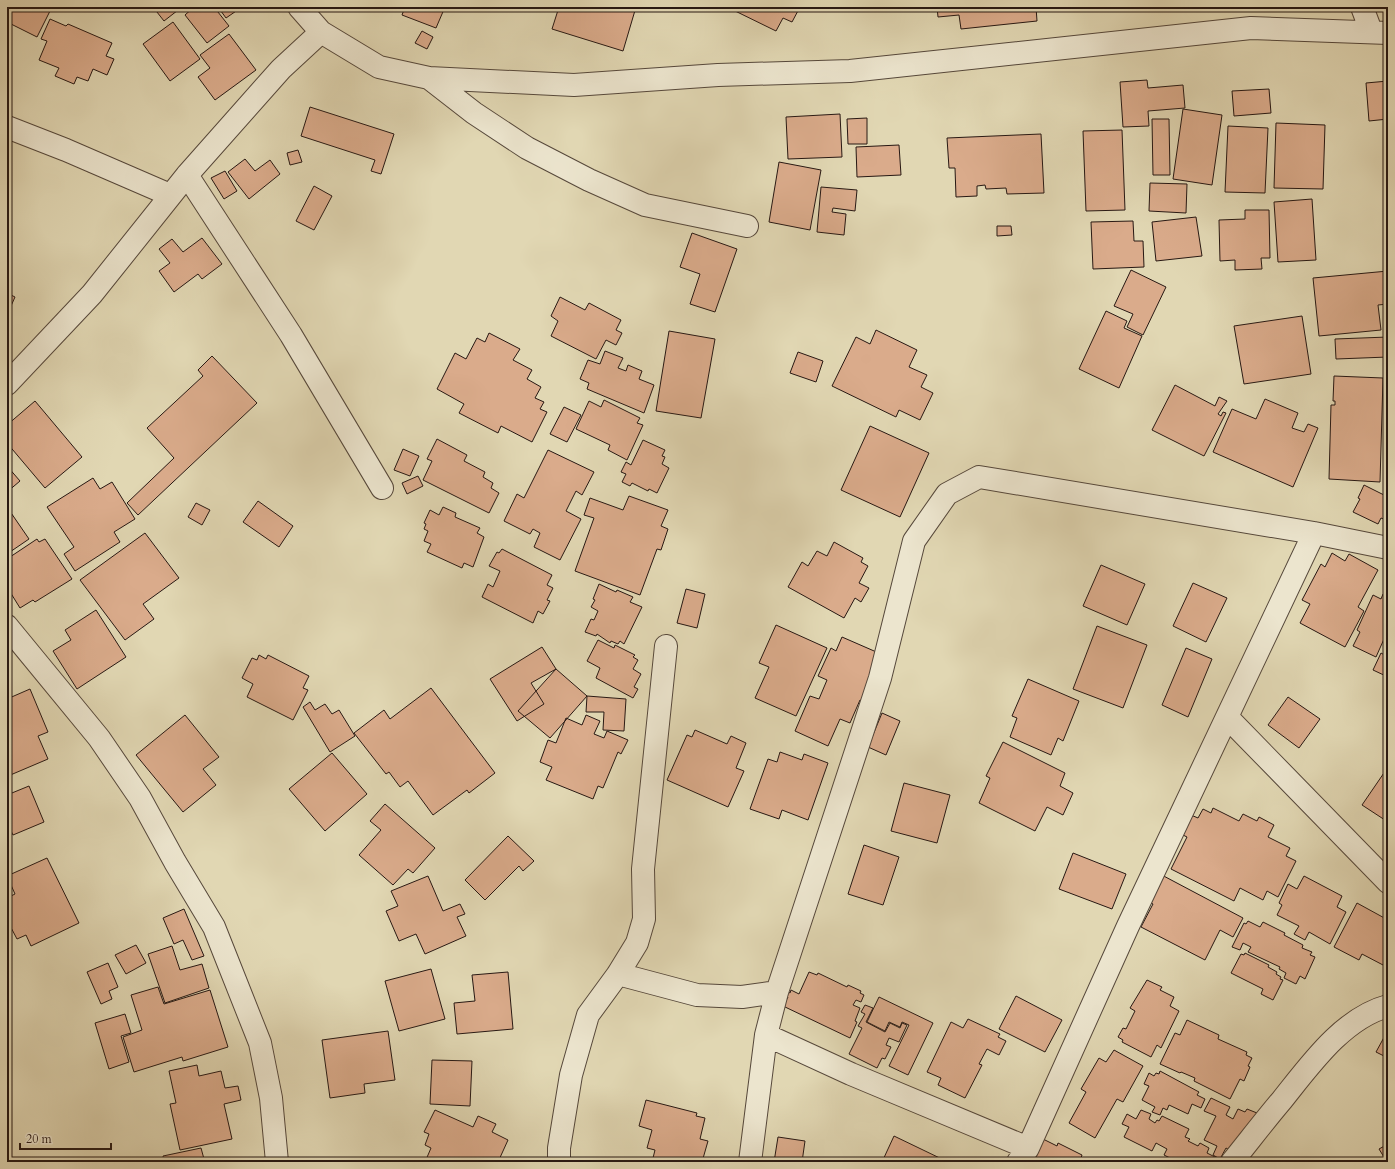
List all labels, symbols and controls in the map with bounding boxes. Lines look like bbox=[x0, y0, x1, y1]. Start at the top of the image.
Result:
scale bar bbox=[20, 1125, 111, 1151]
text: 20 m bbox=[26, 1131, 53, 1147]

